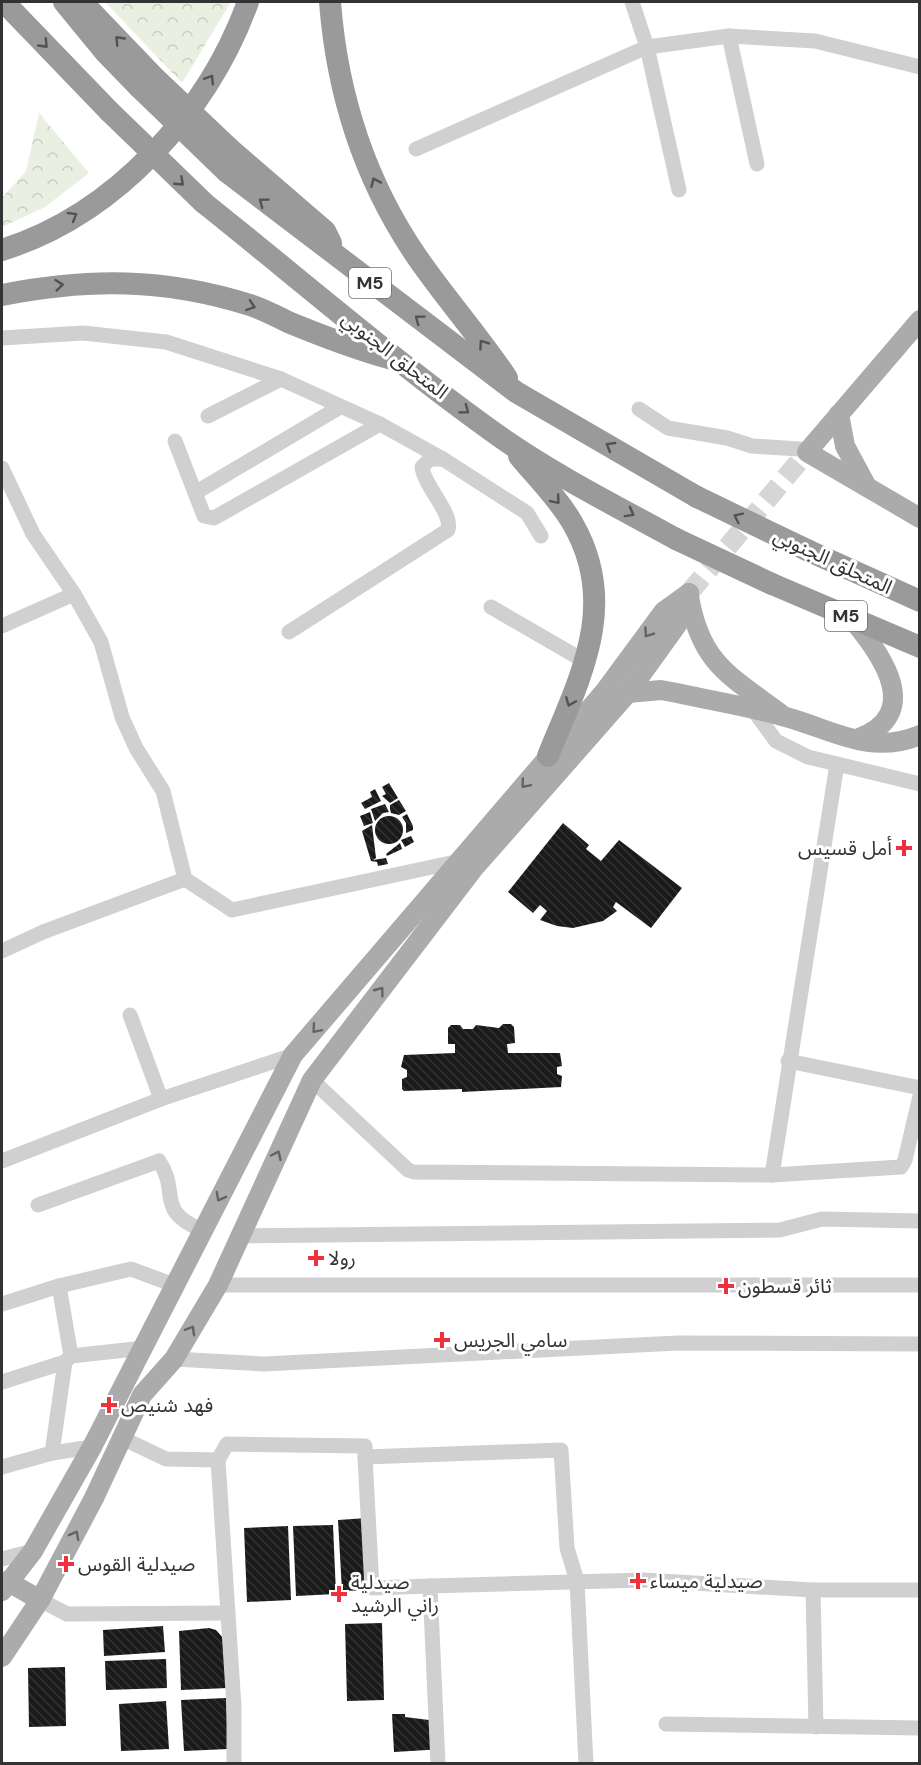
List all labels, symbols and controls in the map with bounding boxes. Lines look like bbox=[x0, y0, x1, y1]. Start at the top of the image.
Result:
one-way arrow bbox=[37, 37, 48, 48]
one-way arrow bbox=[115, 37, 126, 48]
one-way arrow bbox=[202, 75, 213, 86]
one-way arrow bbox=[173, 174, 184, 185]
one-way arrow bbox=[370, 177, 382, 188]
one-way arrow bbox=[258, 198, 269, 209]
one-way arrow bbox=[67, 211, 77, 223]
road number: M5 bbox=[349, 268, 391, 298]
one-way arrow bbox=[54, 279, 64, 292]
one-way arrow bbox=[245, 299, 256, 312]
street label: المتحلق الجنوبي bbox=[335, 305, 454, 407]
one-way arrow bbox=[414, 315, 425, 326]
one-way arrow bbox=[479, 339, 490, 350]
one-way arrow bbox=[458, 402, 469, 413]
one-way arrow bbox=[606, 442, 616, 454]
one-way arrow bbox=[548, 493, 559, 504]
one-way arrow bbox=[623, 506, 634, 517]
one-way arrow bbox=[733, 512, 744, 524]
street label: المتحلق الجنوبي bbox=[768, 522, 897, 602]
road number: M5 bbox=[825, 601, 867, 631]
one-way arrow bbox=[644, 627, 655, 638]
one-way arrow bbox=[565, 696, 577, 707]
one-way arrow bbox=[521, 777, 532, 788]
place label: أمل قسيس bbox=[798, 835, 892, 861]
marker: أمل قسيس bbox=[897, 841, 911, 855]
one-way arrow bbox=[372, 986, 383, 997]
one-way arrow bbox=[312, 1022, 323, 1033]
one-way arrow bbox=[270, 1151, 282, 1162]
one-way arrow bbox=[216, 1191, 227, 1201]
place label: رولا bbox=[328, 1245, 356, 1271]
marker: رولا bbox=[309, 1251, 323, 1265]
place label: ثائر قسطون bbox=[738, 1273, 832, 1299]
marker: ثائر قسطون bbox=[719, 1279, 733, 1293]
one-way arrow bbox=[183, 1326, 195, 1336]
place label: سامي الجريس bbox=[454, 1327, 567, 1356]
marker: سامي الجريس bbox=[435, 1333, 449, 1347]
place label: فهد شنيص bbox=[121, 1392, 213, 1418]
marker: فهد شنيص bbox=[102, 1398, 116, 1412]
one-way arrow bbox=[68, 1531, 79, 1541]
place label: صيدلية القوس bbox=[78, 1551, 195, 1577]
marker: صيدلية القوس bbox=[59, 1557, 73, 1571]
place label: صيدلية ميساء bbox=[650, 1568, 763, 1594]
place label: صيدلية راني الرشيد bbox=[351, 1569, 439, 1621]
marker: صيدلية ميساء bbox=[631, 1574, 645, 1588]
marker: صيدلية راني الرشيد bbox=[332, 1587, 346, 1601]

